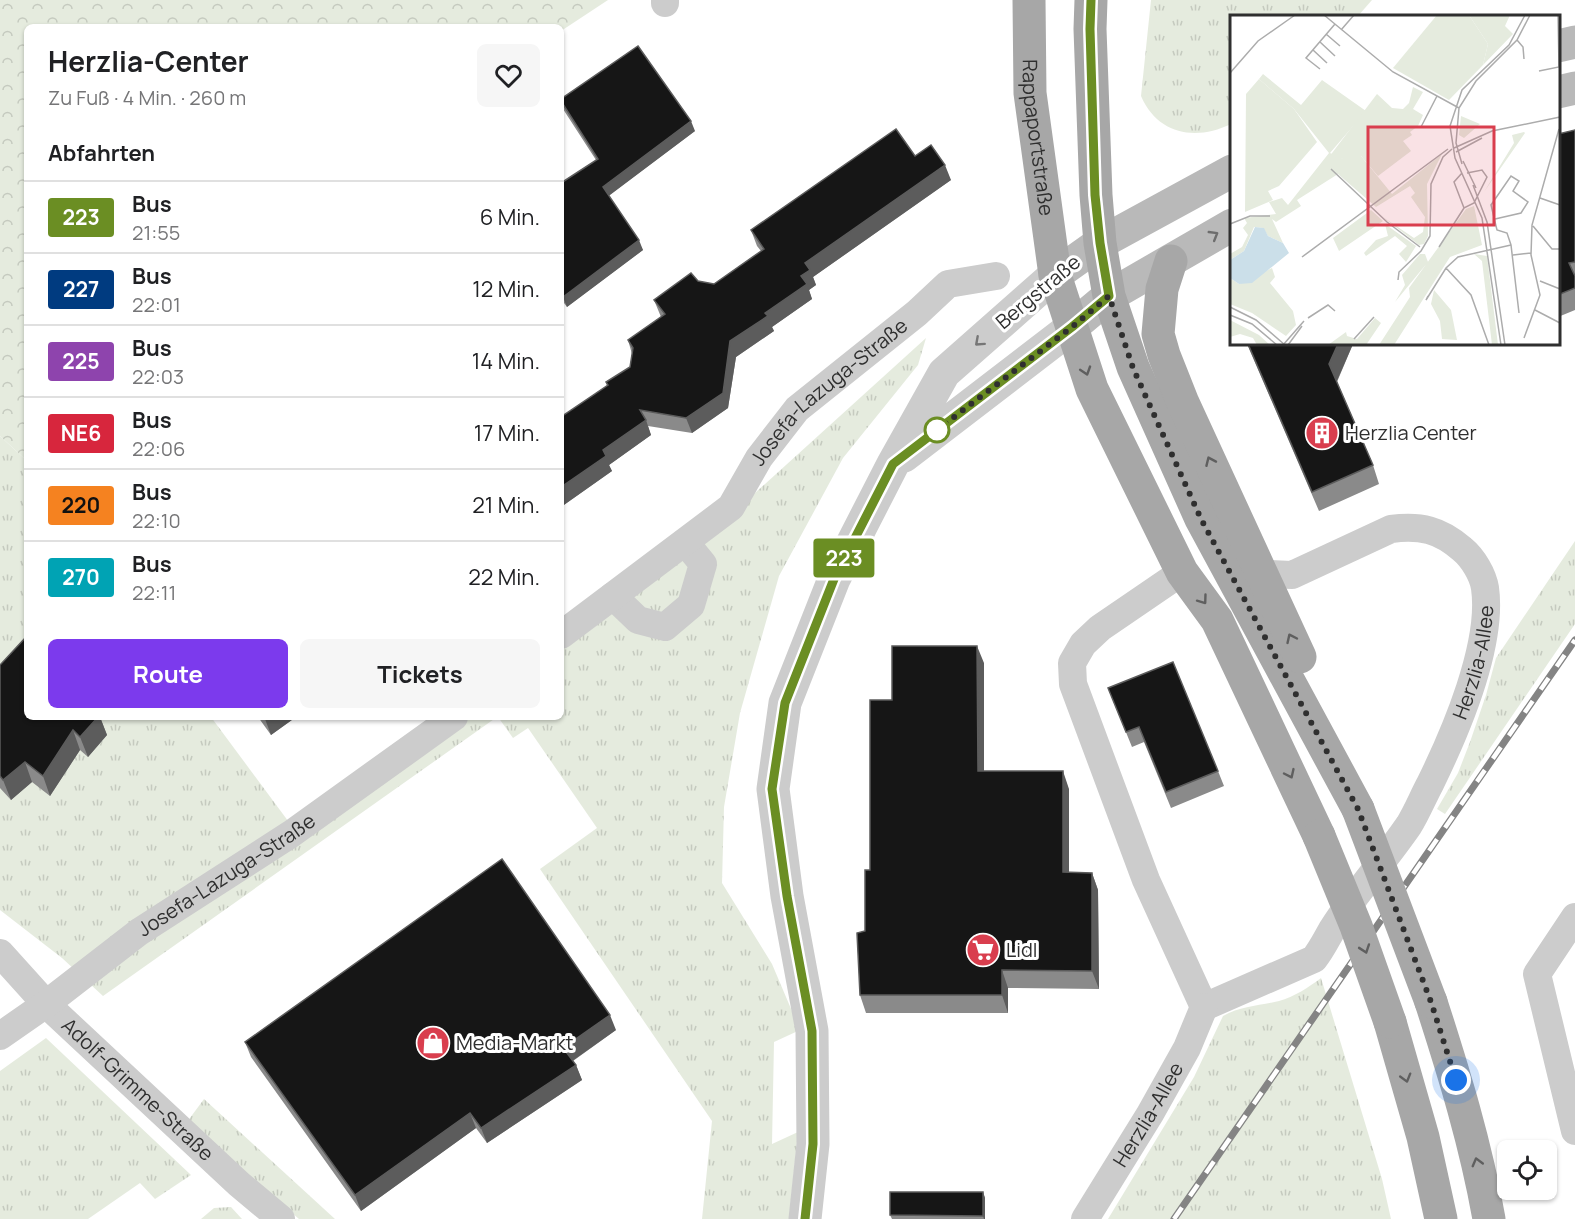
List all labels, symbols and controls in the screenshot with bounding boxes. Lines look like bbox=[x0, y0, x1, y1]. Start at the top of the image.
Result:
inset map bbox=[1230, 15, 1560, 345]
text: Herzlia-Center bbox=[48, 42, 249, 80]
button: heart bbox=[477, 44, 540, 107]
street label: Rappaportstraße bbox=[1017, 59, 1061, 217]
text: Zu Fuß · 4 Min. · 260 m bbox=[48, 84, 246, 111]
text: Abfahrten bbox=[48, 138, 155, 168]
text: Bus bbox=[132, 189, 172, 219]
text: 6 Min. bbox=[480, 202, 540, 232]
text: 223 bbox=[62, 203, 100, 231]
text: 21:55 bbox=[132, 219, 180, 246]
one-way arrow bbox=[1208, 231, 1218, 242]
street label: Bergstraße bbox=[990, 248, 1086, 335]
text: Bus bbox=[132, 261, 172, 291]
text: 12 Min. bbox=[472, 274, 540, 304]
text: 227 bbox=[63, 275, 99, 303]
text: 22:01 bbox=[132, 291, 181, 318]
street label: Josefa-Lazuga-Straße bbox=[744, 312, 913, 470]
text: Bus bbox=[132, 333, 172, 363]
one-way arrow bbox=[975, 335, 986, 346]
text: 14 Min. bbox=[472, 346, 540, 376]
text: 225 bbox=[62, 347, 100, 375]
text: 22:03 bbox=[132, 363, 184, 390]
one-way arrow bbox=[1079, 365, 1091, 376]
text: Bus bbox=[132, 405, 172, 435]
building icon: Herzlia Center bbox=[1304, 415, 1340, 451]
unlabelled marker bbox=[924, 417, 950, 443]
text: 17 Min. bbox=[474, 418, 540, 448]
text: NE6 bbox=[61, 419, 101, 447]
place label: Herzlia Center bbox=[1345, 419, 1477, 446]
text: 22:06 bbox=[132, 435, 185, 462]
one-way arrow bbox=[1205, 457, 1217, 468]
text: Bus bbox=[132, 477, 172, 507]
text: 21 Min. bbox=[472, 490, 540, 520]
text: 220 bbox=[62, 491, 100, 519]
text: 22:10 bbox=[132, 507, 181, 534]
line badge: 223 bbox=[810, 538, 878, 578]
text: 223 bbox=[825, 544, 863, 572]
text: Bus bbox=[132, 549, 172, 579]
text: 22 Min. bbox=[468, 562, 540, 592]
text: 270 bbox=[62, 563, 100, 591]
text: 22:11 bbox=[132, 579, 176, 606]
one-way arrow bbox=[1195, 593, 1206, 604]
street label: Herzlia-Allee bbox=[1446, 605, 1499, 723]
one-way arrow bbox=[1287, 634, 1299, 645]
button: Route bbox=[48, 639, 288, 708]
button: Tickets bbox=[300, 639, 540, 708]
one-way arrow bbox=[1282, 767, 1294, 778]
street label: Josefa-Lazuga-Straße bbox=[132, 807, 320, 942]
supermarket icon: Lidl bbox=[965, 932, 1001, 968]
place label: Lidl bbox=[1006, 936, 1037, 963]
one-way arrow bbox=[1357, 943, 1370, 954]
street label: Adolf-Grimme-Straße bbox=[56, 1012, 220, 1167]
shop icon: Media-Markt bbox=[415, 1025, 451, 1061]
place label: Media-Markt bbox=[456, 1029, 574, 1056]
street label: Herzlia-Allee bbox=[1106, 1057, 1189, 1172]
your location bbox=[1441, 1065, 1471, 1095]
one-way arrow bbox=[1399, 1072, 1411, 1083]
map controls bbox=[1497, 1140, 1557, 1200]
button: locate bbox=[1497, 1140, 1557, 1200]
one-way arrow bbox=[1472, 1157, 1485, 1167]

